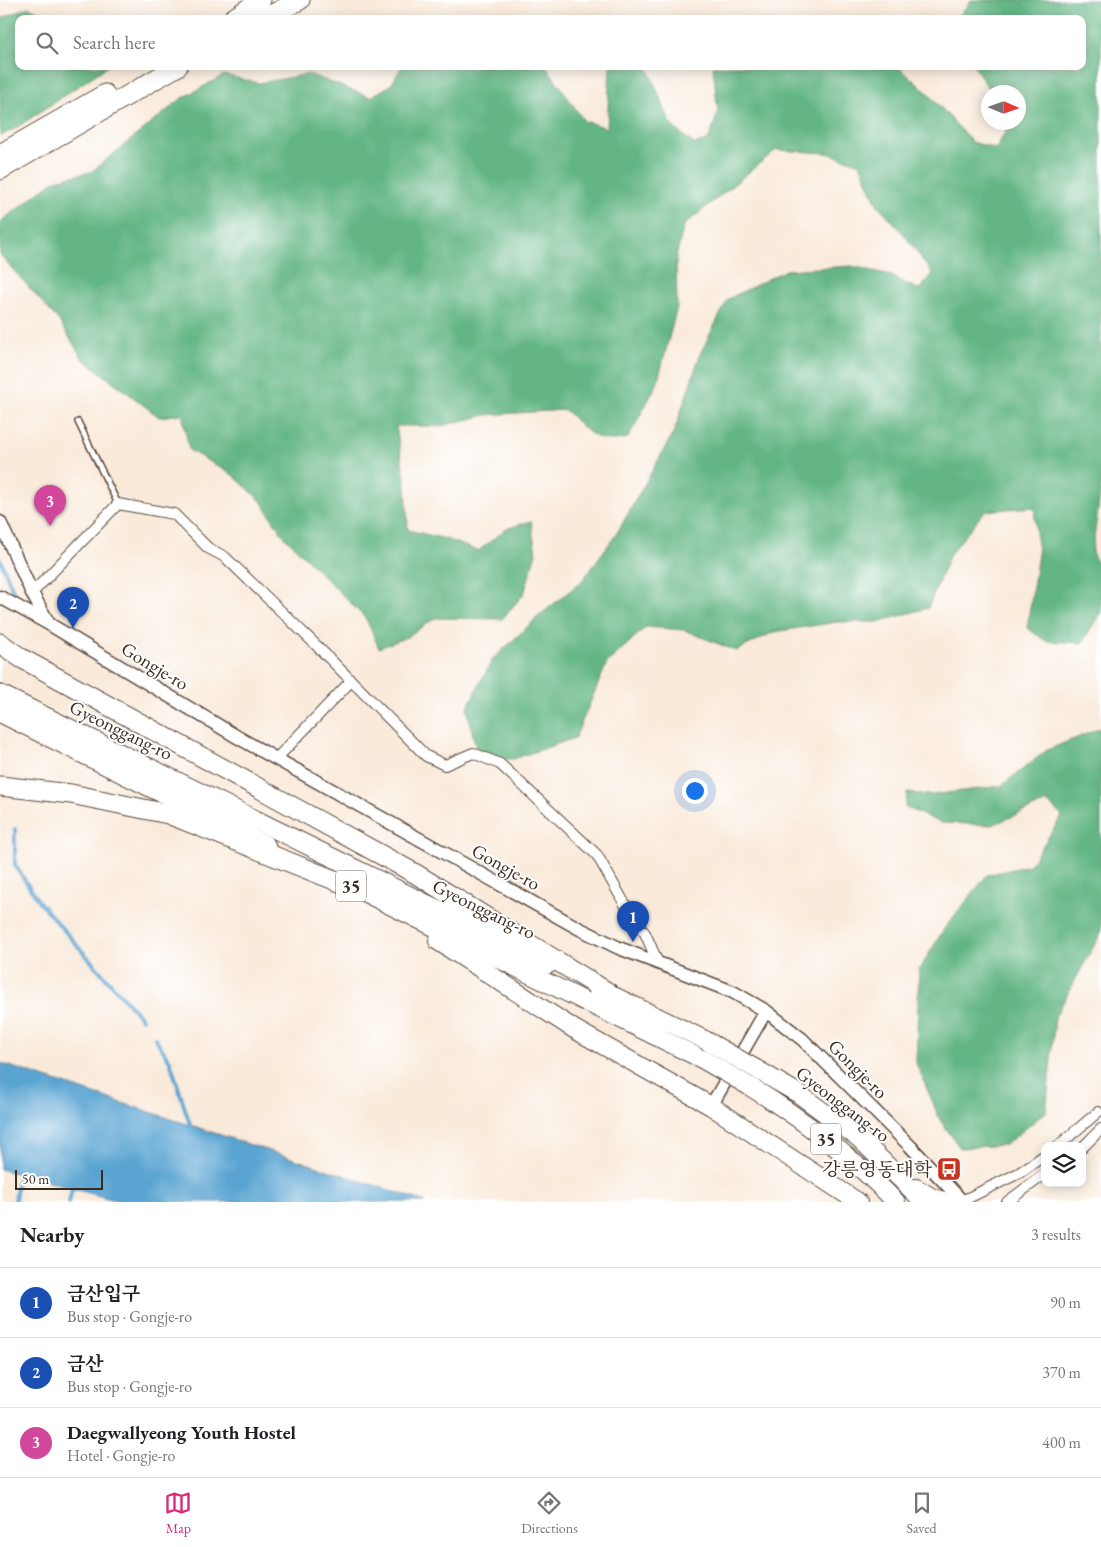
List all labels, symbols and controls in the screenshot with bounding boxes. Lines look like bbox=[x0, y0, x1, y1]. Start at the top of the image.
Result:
search box bbox=[15, 15, 1086, 70]
icon: search bbox=[33, 29, 61, 57]
text: Search here bbox=[73, 30, 155, 55]
north arrow bbox=[981, 85, 1026, 130]
pin: 3 bbox=[34, 485, 66, 526]
pin: 2 bbox=[57, 587, 89, 628]
street label: Gongje-ro bbox=[117, 636, 193, 696]
street label: Gyeonggang-ro bbox=[65, 694, 177, 766]
your location bbox=[682, 778, 708, 804]
street label: Gongje-ro bbox=[467, 838, 545, 896]
road number: 35 bbox=[336, 870, 366, 901]
street label: Gyeonggang-ro bbox=[428, 873, 540, 945]
pin: 1 bbox=[617, 901, 649, 942]
street label: Gongje-ro bbox=[823, 1034, 893, 1104]
street label: Gyeonggang-ro bbox=[791, 1060, 895, 1148]
road number: 35 bbox=[811, 1124, 841, 1154]
map controls bbox=[1041, 1142, 1086, 1187]
button: layers bbox=[1041, 1142, 1086, 1187]
bus stop icon: 강릉영동대학 bbox=[936, 1156, 962, 1182]
place label: 강릉영동대학 bbox=[822, 1157, 933, 1182]
scale bar bbox=[15, 1167, 102, 1190]
text: 50 m bbox=[22, 1170, 49, 1188]
text: Nearby bbox=[20, 1221, 84, 1248]
text: 3 results bbox=[1031, 1224, 1081, 1245]
text: 금산입구 bbox=[67, 1281, 140, 1306]
text: 1 bbox=[32, 1292, 40, 1313]
text: 90 m bbox=[1050, 1292, 1081, 1313]
text: Bus stop · Gongje-ro bbox=[67, 1306, 192, 1327]
text: 금산 bbox=[67, 1351, 104, 1376]
text: 2 bbox=[32, 1362, 40, 1383]
text: 370 m bbox=[1042, 1362, 1081, 1383]
text: Bus stop · Gongje-ro bbox=[67, 1376, 192, 1397]
text: Daegwallyeong Youth Hostel bbox=[67, 1420, 296, 1445]
text: 3 bbox=[32, 1432, 40, 1453]
text: 400 m bbox=[1042, 1432, 1081, 1453]
text: Hotel · Gongje-ro bbox=[67, 1445, 175, 1466]
tab: Map bbox=[164, 1489, 192, 1537]
tab: Directions bbox=[521, 1489, 578, 1537]
tab: Saved bbox=[907, 1489, 937, 1537]

